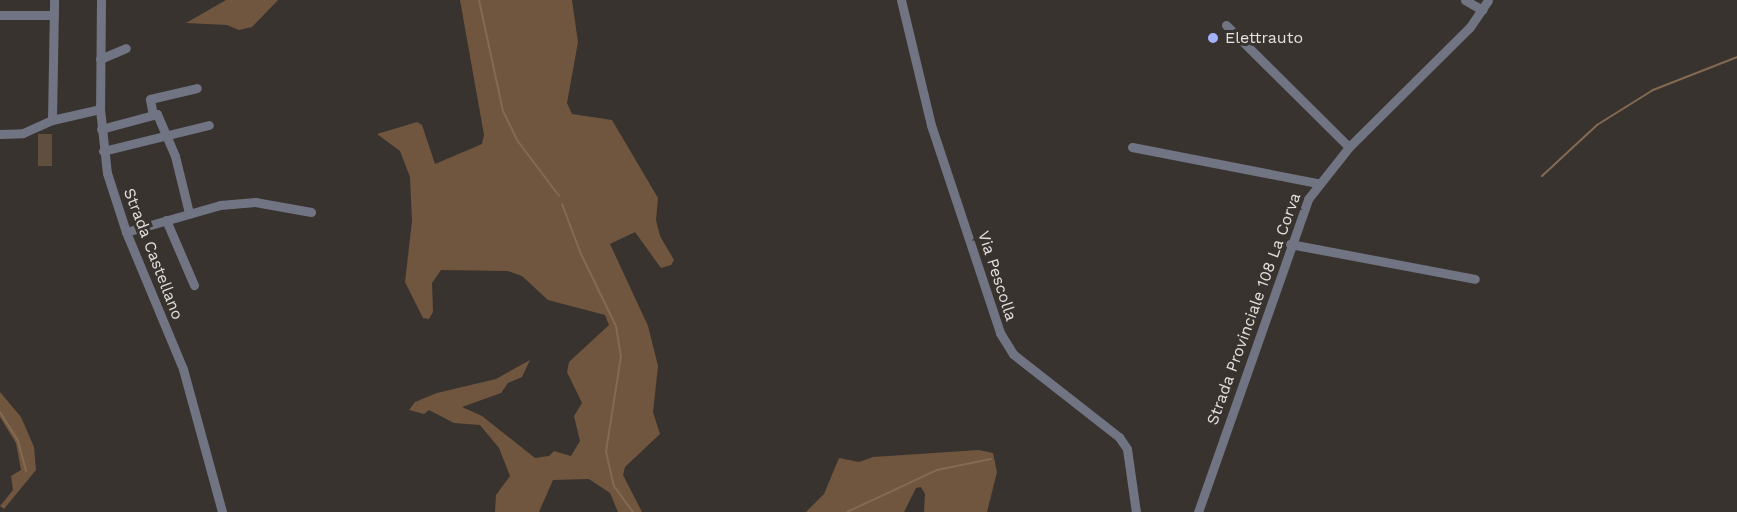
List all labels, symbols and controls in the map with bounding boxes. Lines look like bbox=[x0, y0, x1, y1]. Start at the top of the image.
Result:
place label: Elettrauto bbox=[1225, 28, 1303, 48]
marker: Elettrauto bbox=[1206, 31, 1220, 45]
street label: Strada Castellano bbox=[119, 185, 187, 323]
street label: Strada Provinciale 108 La Corva bbox=[1203, 190, 1305, 428]
street label: Via Pescolla bbox=[973, 228, 1021, 324]

